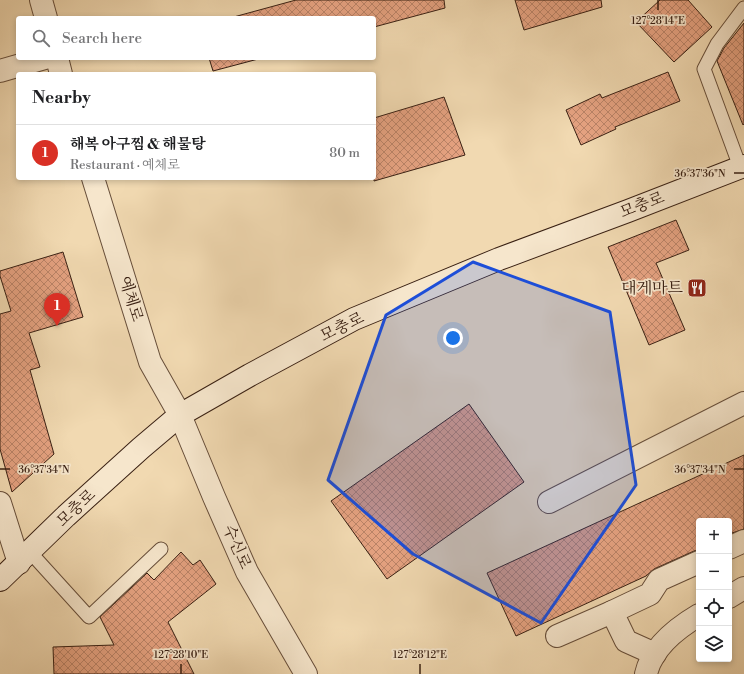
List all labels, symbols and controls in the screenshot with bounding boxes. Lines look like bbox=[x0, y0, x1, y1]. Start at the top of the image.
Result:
text: 127°28'14"E bbox=[631, 15, 685, 27]
search box bbox=[16, 16, 376, 60]
icon: search bbox=[30, 27, 52, 49]
text: Search here bbox=[62, 29, 142, 48]
text: Nearby bbox=[32, 87, 91, 109]
text: 해복 아구찜 & 해물탕 bbox=[70, 135, 206, 154]
text: 1 bbox=[42, 145, 48, 161]
text: 80 m bbox=[329, 145, 360, 161]
text: Restaurant · 예체로 bbox=[70, 157, 180, 173]
text: 36°37'36"N bbox=[675, 168, 726, 180]
street label: 모충로 bbox=[617, 187, 668, 223]
street label: 예체로 bbox=[115, 274, 147, 325]
restaurant icon: 대게마트 bbox=[686, 277, 708, 299]
place label: 대게마트 bbox=[621, 278, 684, 298]
pin: 1 bbox=[44, 293, 70, 326]
street label: 모충로 bbox=[317, 308, 368, 346]
your location bbox=[443, 328, 463, 348]
text: 36°37'34"N bbox=[19, 464, 70, 476]
text: 36°37'34"N bbox=[675, 464, 726, 476]
street label: 모충로 bbox=[52, 485, 100, 531]
map controls bbox=[696, 518, 732, 662]
button: + bbox=[696, 518, 732, 554]
street label: 수신로 bbox=[218, 522, 256, 573]
button: − bbox=[696, 554, 732, 590]
button: locate bbox=[696, 590, 732, 626]
button: layers bbox=[696, 626, 732, 662]
text: 127°28'10"E bbox=[154, 649, 208, 661]
text: 127°28'12"E bbox=[393, 649, 447, 661]

